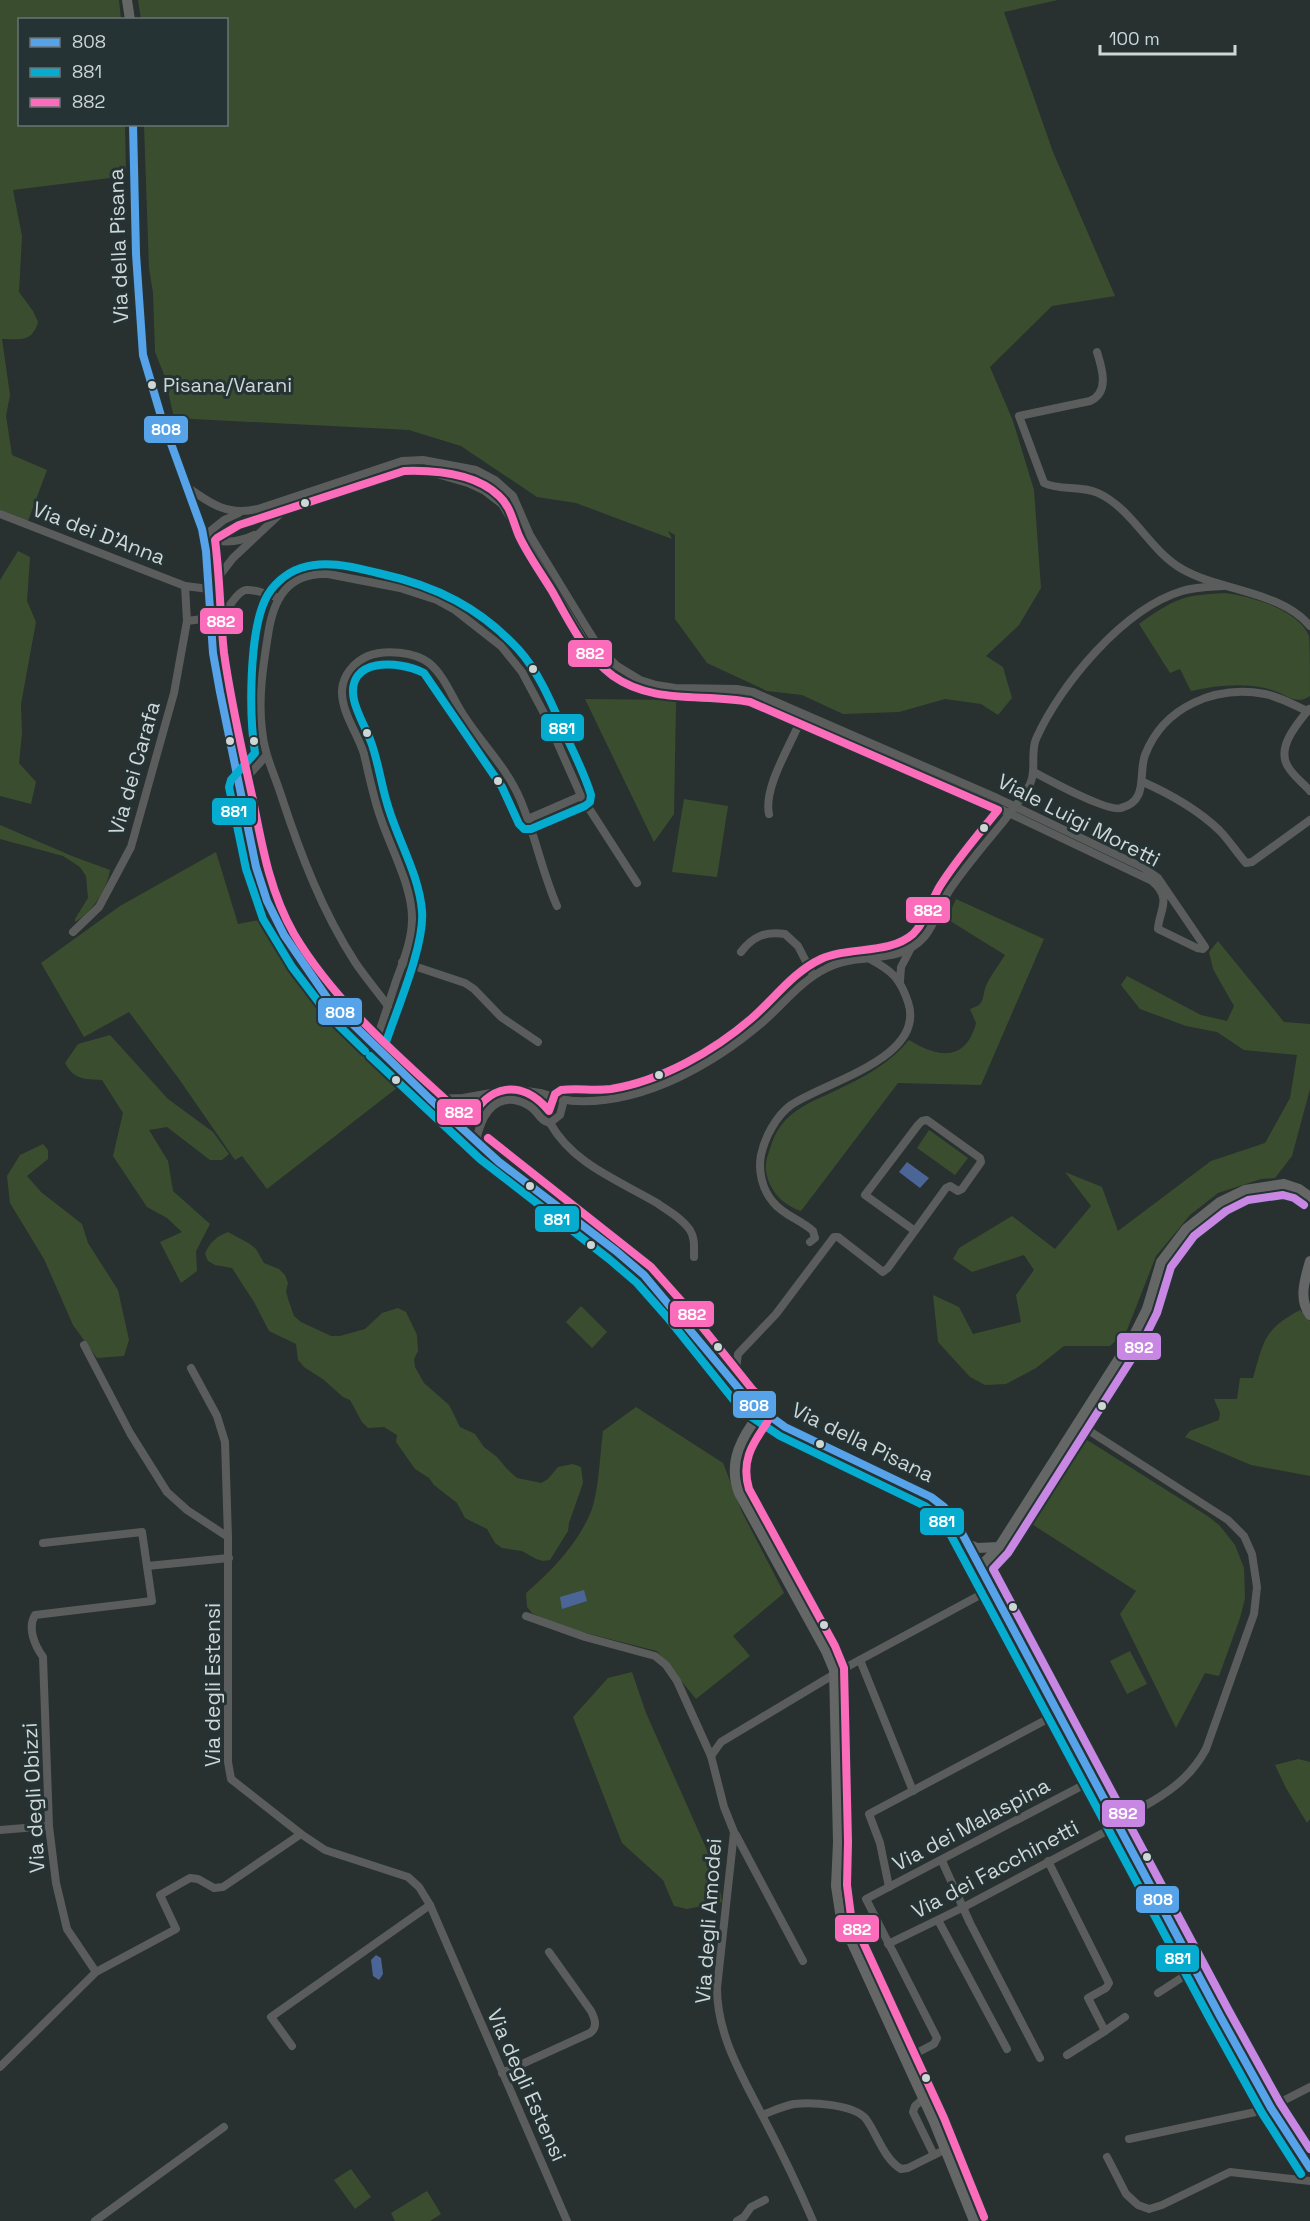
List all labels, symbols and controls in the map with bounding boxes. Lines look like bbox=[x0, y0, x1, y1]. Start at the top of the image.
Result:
legend bbox=[18, 18, 228, 126]
scale bar bbox=[1100, 18, 1235, 56]
text: 100 m bbox=[1109, 27, 1160, 50]
text: 808 bbox=[72, 30, 106, 53]
text: 881 bbox=[72, 60, 102, 83]
text: 882 bbox=[72, 90, 105, 113]
street label: Via della Pisana bbox=[102, 168, 134, 324]
place label: Pisana/Varani bbox=[163, 372, 292, 398]
marker: Pisana/Varani bbox=[146, 379, 158, 391]
line badge: 808 bbox=[143, 415, 189, 444]
text: 808 bbox=[151, 419, 181, 440]
street label: Via dei D’Anna bbox=[29, 495, 169, 571]
unlabelled marker bbox=[299, 497, 311, 509]
line badge: 882 bbox=[199, 607, 244, 635]
text: 882 bbox=[207, 611, 235, 632]
line badge: 882 bbox=[567, 639, 613, 668]
text: 882 bbox=[576, 643, 604, 664]
unlabelled marker bbox=[527, 663, 539, 675]
street label: Via dei Carafa bbox=[102, 698, 166, 838]
line badge: 881 bbox=[540, 713, 585, 742]
text: 881 bbox=[549, 718, 575, 739]
unlabelled marker bbox=[361, 727, 373, 739]
unlabelled marker bbox=[224, 735, 236, 747]
unlabelled marker bbox=[248, 735, 260, 747]
street label: Viale Luigi Moretti bbox=[993, 767, 1165, 873]
unlabelled marker bbox=[492, 775, 504, 787]
line badge: 881 bbox=[211, 797, 257, 826]
text: 881 bbox=[221, 801, 247, 822]
unlabelled marker bbox=[978, 822, 990, 834]
line badge: 882 bbox=[905, 896, 951, 924]
text: 882 bbox=[914, 900, 942, 921]
line badge: 808 bbox=[317, 997, 363, 1026]
text: 808 bbox=[325, 1002, 355, 1023]
unlabelled marker bbox=[653, 1069, 665, 1081]
unlabelled marker bbox=[390, 1074, 402, 1086]
line badge: 882 bbox=[436, 1098, 482, 1126]
text: 882 bbox=[445, 1102, 473, 1123]
unlabelled marker bbox=[524, 1180, 536, 1192]
line badge: 881 bbox=[534, 1205, 580, 1233]
text: 881 bbox=[544, 1209, 570, 1230]
unlabelled marker bbox=[585, 1239, 597, 1251]
line badge: 882 bbox=[669, 1300, 715, 1328]
text: 882 bbox=[678, 1304, 706, 1325]
line badge: 892 bbox=[1116, 1332, 1162, 1361]
text: 892 bbox=[1125, 1337, 1154, 1358]
unlabelled marker bbox=[712, 1341, 724, 1353]
line badge: 808 bbox=[732, 1390, 777, 1419]
text: 808 bbox=[739, 1395, 769, 1416]
street label: Via della Pisana bbox=[787, 1396, 939, 1488]
unlabelled marker bbox=[1096, 1400, 1108, 1412]
unlabelled marker bbox=[814, 1438, 826, 1450]
line badge: 881 bbox=[919, 1507, 965, 1536]
text: 881 bbox=[929, 1511, 955, 1532]
unlabelled marker bbox=[1007, 1601, 1019, 1613]
street label: Via degli Estensi bbox=[199, 1603, 226, 1767]
unlabelled marker bbox=[818, 1619, 830, 1631]
street label: Via degli Obizzi bbox=[16, 1722, 50, 1874]
street label: Via dei Malaspina bbox=[888, 1771, 1054, 1877]
line badge: 892 bbox=[1101, 1799, 1146, 1828]
text: 892 bbox=[1109, 1803, 1138, 1824]
street label: Via dei Facchinetti bbox=[907, 1814, 1083, 1924]
street label: Via degli Amodei bbox=[689, 1837, 727, 2005]
unlabelled marker bbox=[1141, 1851, 1153, 1863]
line badge: 808 bbox=[1135, 1885, 1180, 1914]
text: 808 bbox=[1143, 1889, 1173, 1910]
line badge: 882 bbox=[834, 1914, 880, 1943]
text: 882 bbox=[843, 1919, 871, 1940]
line badge: 881 bbox=[1155, 1944, 1200, 1973]
text: 881 bbox=[1165, 1948, 1191, 1969]
street label: Via degli Estensi bbox=[481, 2005, 573, 2165]
unlabelled marker bbox=[920, 2072, 932, 2084]

